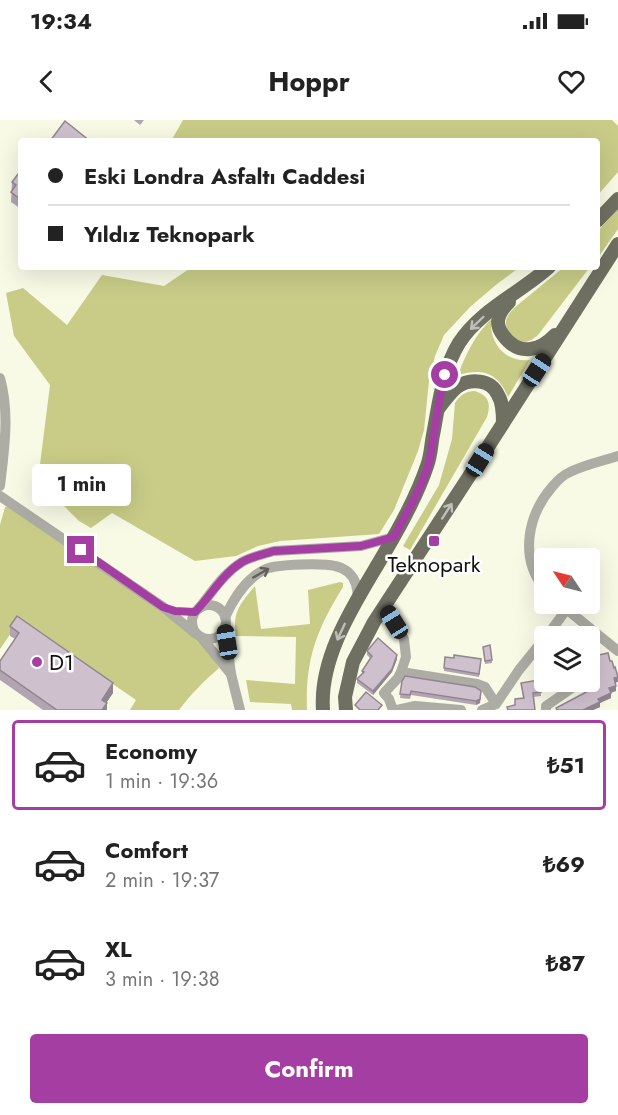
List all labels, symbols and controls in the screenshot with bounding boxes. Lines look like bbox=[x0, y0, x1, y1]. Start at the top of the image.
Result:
text: 19:34 bbox=[30, 5, 92, 37]
text: Hoppr bbox=[268, 62, 350, 101]
icon: back bbox=[30, 65, 63, 98]
icon: heart bbox=[555, 65, 588, 98]
text: Eski Londra Asfaltı Caddesi bbox=[84, 160, 365, 192]
text: Yıldız Teknopark bbox=[84, 218, 255, 250]
one-way arrow bbox=[469, 315, 484, 330]
car bbox=[520, 350, 554, 390]
route start bbox=[431, 361, 458, 388]
car bbox=[463, 440, 497, 480]
callout: 1 min bbox=[32, 463, 130, 505]
text: 1 min bbox=[57, 470, 106, 499]
one-way arrow bbox=[440, 503, 453, 520]
marker: Teknopark bbox=[427, 534, 441, 548]
route end bbox=[67, 536, 94, 563]
place label: Teknopark bbox=[388, 548, 481, 580]
north arrow bbox=[534, 548, 600, 614]
map controls bbox=[534, 548, 600, 692]
one-way arrow bbox=[252, 567, 269, 579]
car bbox=[377, 602, 411, 642]
one-way arrow bbox=[335, 622, 347, 640]
car bbox=[215, 623, 239, 661]
button: layers bbox=[534, 626, 600, 692]
place label: D1 bbox=[49, 646, 74, 678]
marker: D1 bbox=[30, 655, 44, 669]
text: Economy bbox=[105, 735, 197, 767]
icon: car bbox=[33, 738, 87, 792]
text: ₺51 bbox=[547, 749, 585, 781]
text: 1 min · 19:36 bbox=[105, 767, 218, 796]
text: Comfort bbox=[105, 834, 188, 866]
icon: car bbox=[33, 837, 87, 891]
text: ₺69 bbox=[543, 848, 585, 880]
text: 2 min · 19:37 bbox=[105, 866, 219, 895]
text: XL bbox=[105, 933, 132, 965]
icon: car bbox=[33, 936, 87, 990]
text: ₺87 bbox=[546, 947, 585, 979]
text: 3 min · 19:38 bbox=[105, 965, 220, 994]
button: Confirm bbox=[30, 1034, 588, 1103]

